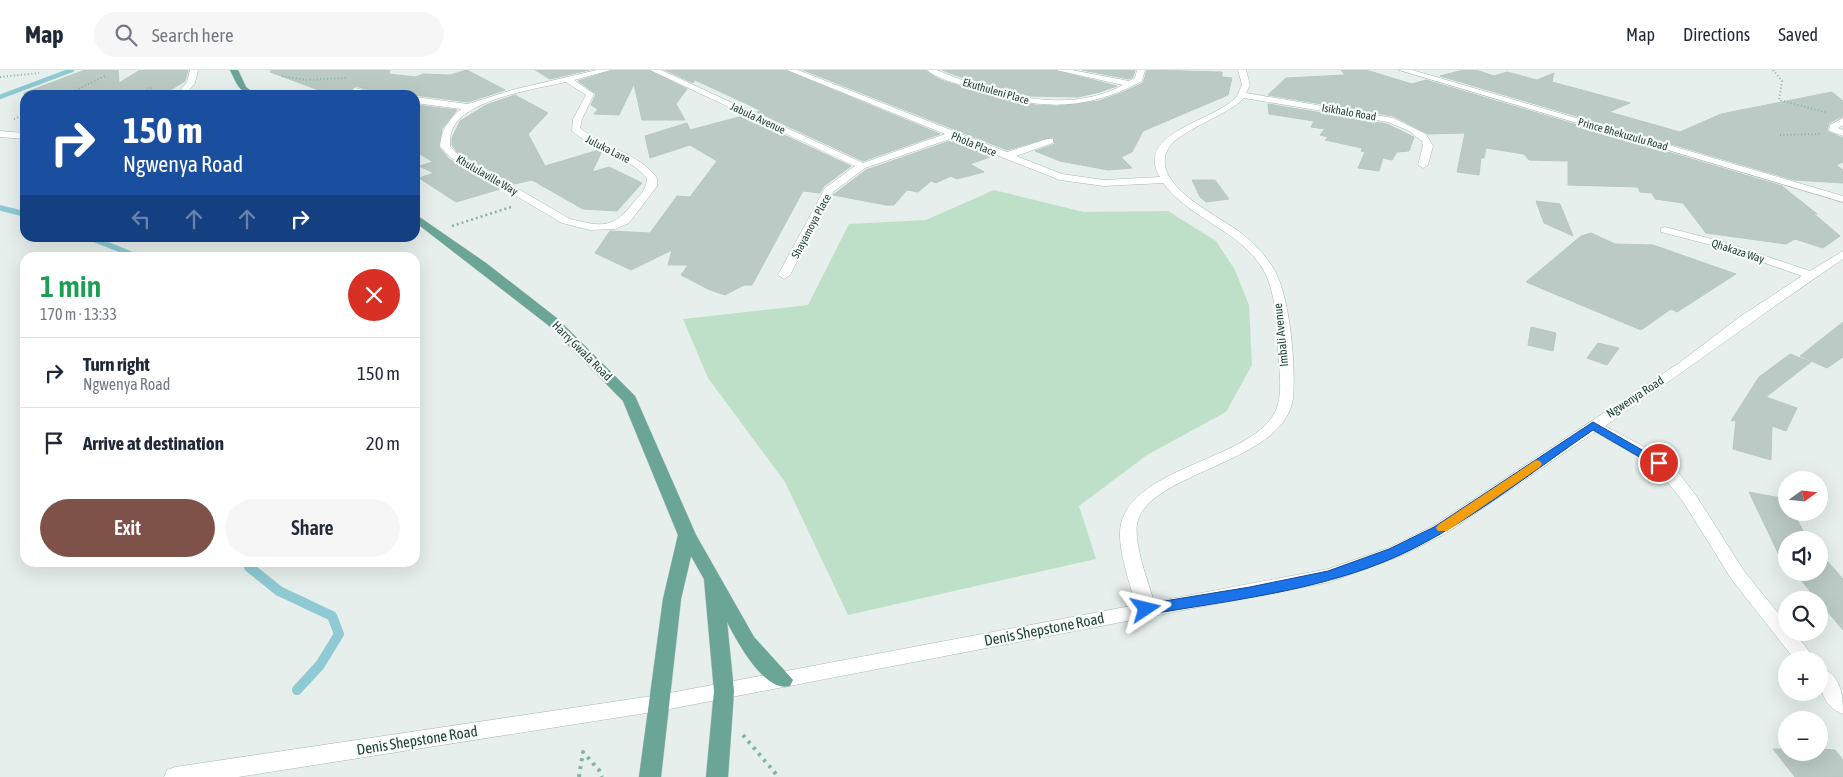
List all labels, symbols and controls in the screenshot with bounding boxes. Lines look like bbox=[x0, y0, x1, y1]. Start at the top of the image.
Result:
search box bbox=[94, 12, 444, 57]
text: Map bbox=[25, 21, 64, 48]
icon: search bbox=[112, 21, 140, 49]
text: Search here bbox=[152, 24, 234, 46]
text: Map bbox=[1626, 24, 1655, 45]
text: Directions bbox=[1683, 24, 1750, 45]
text: Saved bbox=[1778, 24, 1818, 45]
street label: Ekuthuleni Place bbox=[962, 76, 1030, 106]
street label: Jabula Avenue bbox=[729, 100, 787, 136]
street label: Isikhalo Road bbox=[1321, 101, 1377, 123]
icon: right bbox=[40, 110, 105, 175]
text: 150 m bbox=[123, 110, 202, 150]
street label: Prince Bhekuzulu Road bbox=[1577, 115, 1669, 153]
street label: Phola Place bbox=[950, 129, 998, 159]
street label: Juluka Lane bbox=[584, 133, 632, 165]
text: Ngwenya Road bbox=[123, 151, 243, 177]
street label: Khululaville Way bbox=[454, 153, 520, 198]
street label: Shayamoya Place bbox=[789, 192, 833, 260]
icon: left bbox=[127, 205, 155, 233]
icon: ahead bbox=[180, 205, 208, 233]
icon: ahead bbox=[233, 205, 261, 233]
icon: right bbox=[286, 205, 314, 233]
street label: Qhakaza Way bbox=[1710, 237, 1766, 265]
text: 1 min bbox=[40, 269, 101, 303]
button: close bbox=[348, 269, 400, 321]
street label: Imbali Avenue bbox=[1271, 303, 1291, 367]
text: 170 m · 13:33 bbox=[40, 305, 117, 323]
street label: Harry Gwala Road bbox=[549, 318, 615, 384]
text: Turn right bbox=[83, 353, 150, 375]
icon: right bbox=[40, 359, 68, 387]
text: 150 m bbox=[357, 362, 400, 384]
street label: Ngwenya Road bbox=[1604, 373, 1666, 421]
text: Ngwenya Road bbox=[83, 375, 170, 393]
icon: arrive bbox=[40, 429, 68, 457]
text: Arrive at destination bbox=[83, 432, 224, 454]
text: 20 m bbox=[366, 432, 400, 454]
pin bbox=[1638, 442, 1680, 484]
icon: arrive bbox=[1645, 449, 1673, 477]
north arrow bbox=[1778, 471, 1828, 521]
map controls bbox=[1778, 471, 1828, 761]
button: Exit bbox=[40, 499, 215, 557]
button: Share bbox=[225, 499, 400, 557]
button: sound bbox=[1778, 531, 1828, 581]
position arrow bbox=[1119, 582, 1171, 634]
button: search bbox=[1778, 591, 1828, 641]
street label: Denis Shepstone Road bbox=[982, 609, 1106, 649]
button: + bbox=[1778, 651, 1828, 701]
button: − bbox=[1778, 711, 1828, 761]
street label: Denis Shepstone Road bbox=[355, 722, 479, 758]

